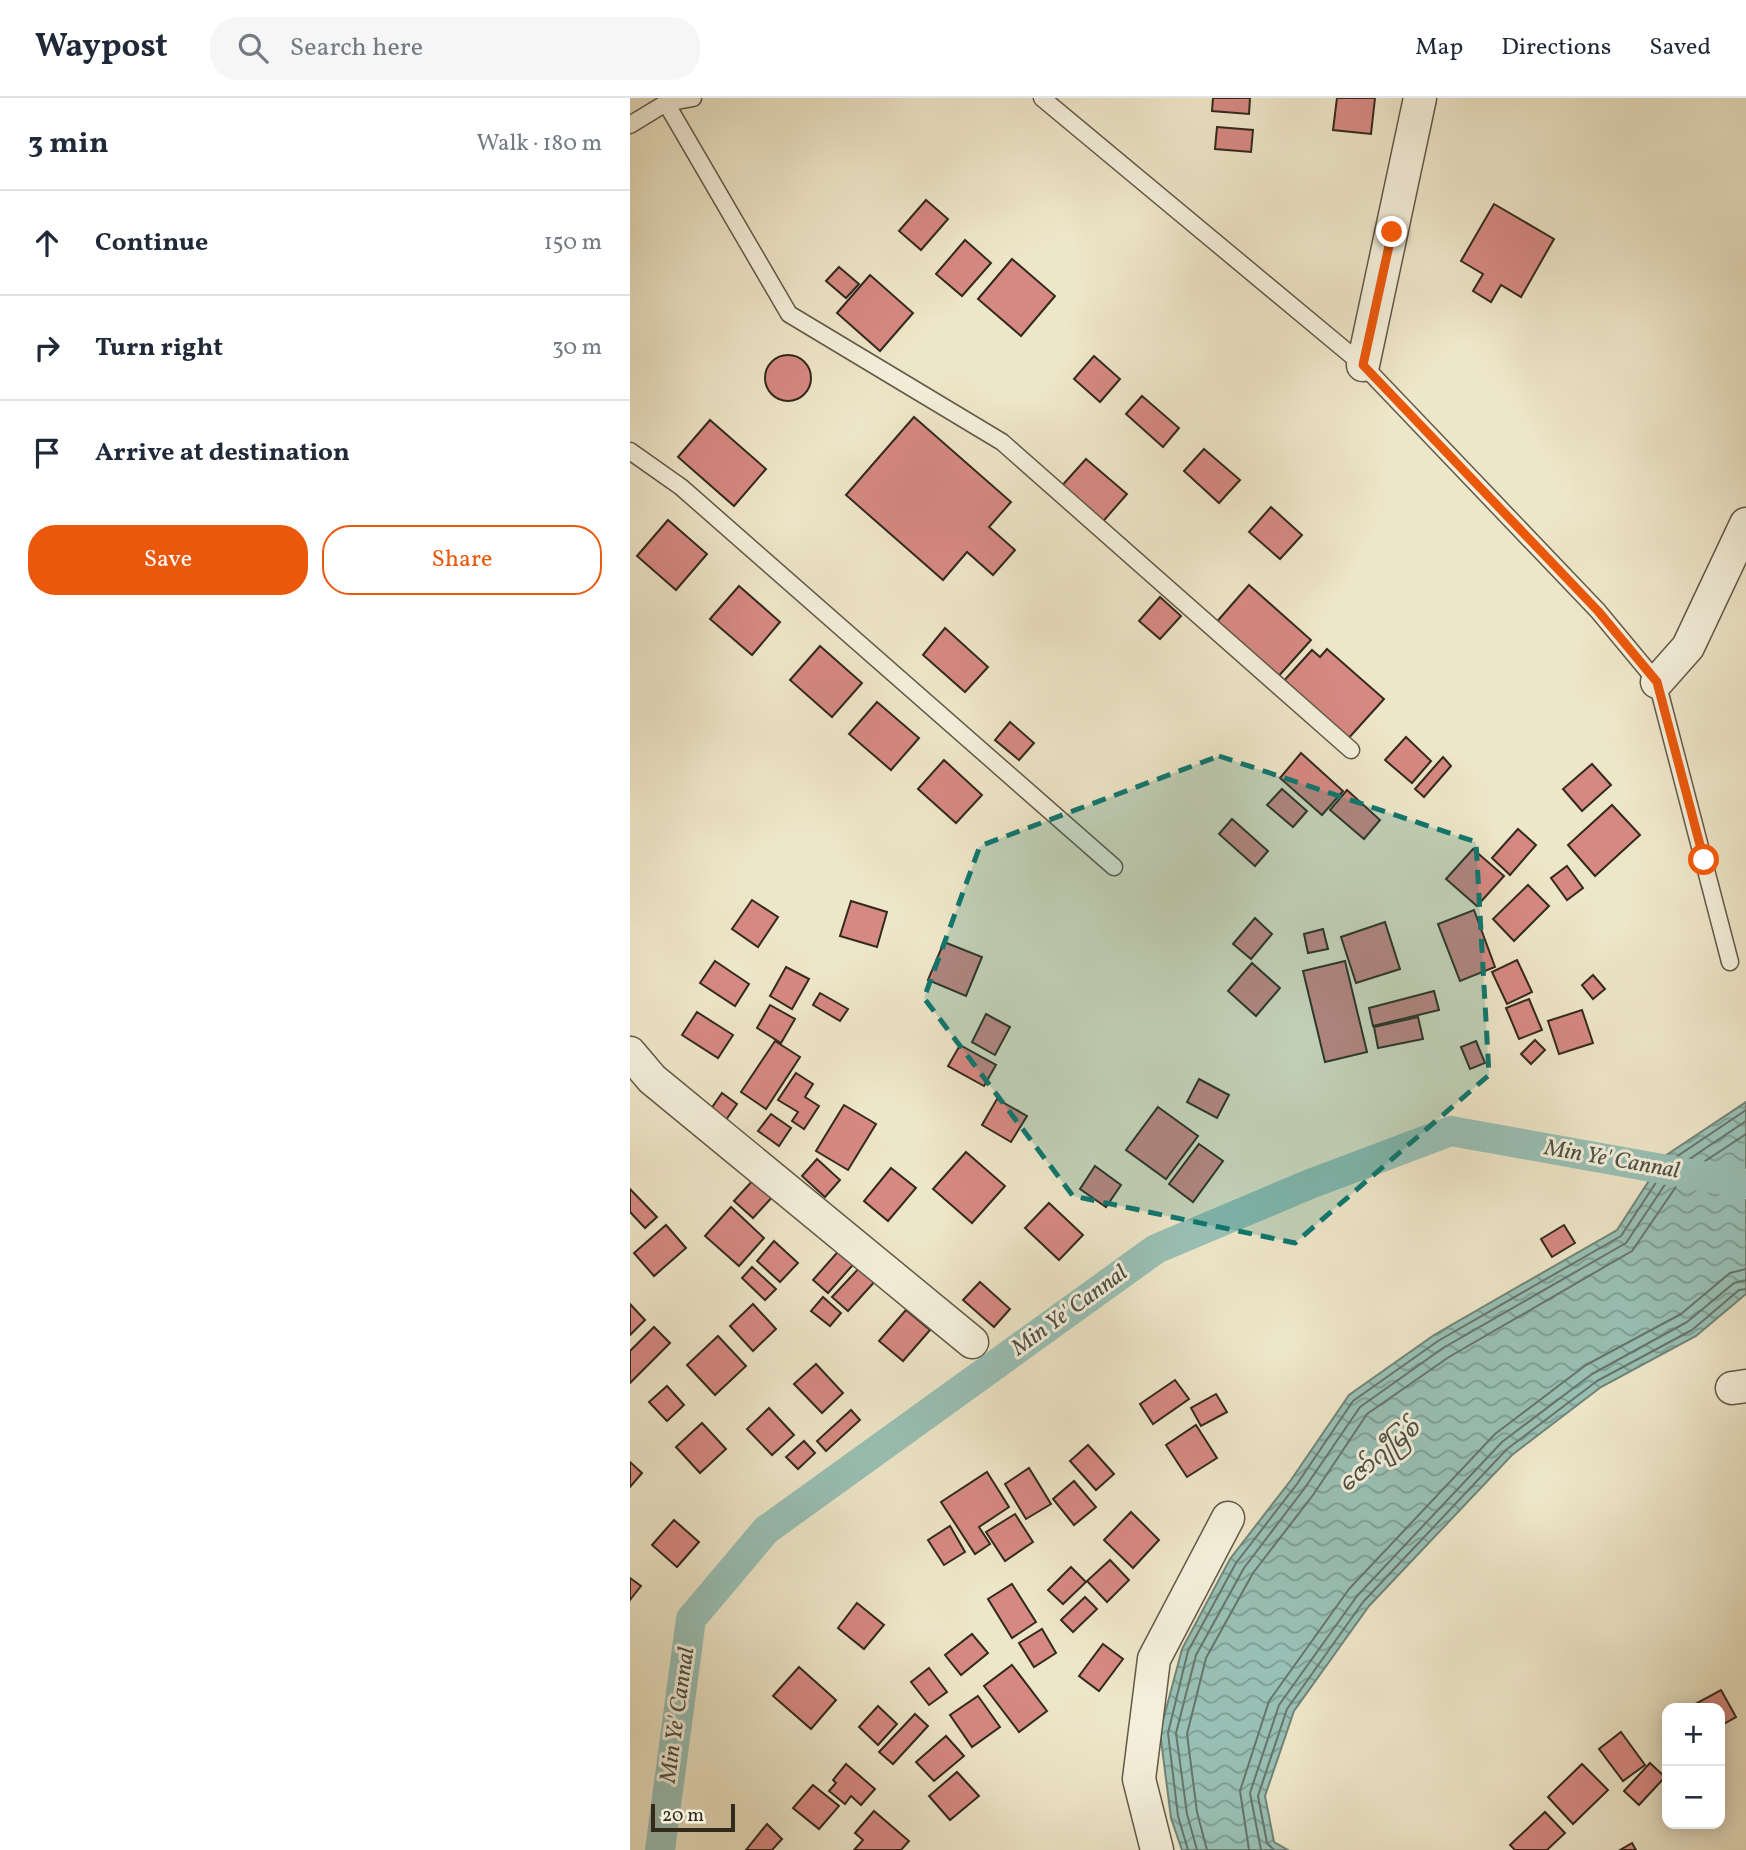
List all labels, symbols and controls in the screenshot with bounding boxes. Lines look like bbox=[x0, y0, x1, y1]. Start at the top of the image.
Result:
search box bbox=[210, 17, 700, 80]
text: Waypost bbox=[35, 25, 168, 71]
icon: search bbox=[234, 29, 272, 67]
text: Search here bbox=[290, 30, 423, 66]
text: Map bbox=[1415, 31, 1463, 65]
text: Directions bbox=[1501, 31, 1611, 65]
text: Saved bbox=[1649, 31, 1711, 65]
text: 3 min bbox=[28, 123, 109, 165]
text: Walk · 180 m bbox=[477, 128, 602, 160]
route end bbox=[1376, 216, 1407, 247]
icon: ahead bbox=[28, 224, 66, 262]
text: Continue bbox=[95, 225, 208, 261]
text: 150 m bbox=[544, 227, 602, 259]
icon: right bbox=[28, 329, 66, 367]
text: Turn right bbox=[95, 330, 223, 366]
text: 30 m bbox=[552, 332, 602, 364]
icon: arrive bbox=[28, 434, 66, 472]
text: Arrive at destination bbox=[95, 435, 350, 471]
button: Save bbox=[28, 525, 308, 595]
button: Share bbox=[322, 525, 602, 595]
route start bbox=[1688, 844, 1719, 875]
water label: Min Ye' Cannal bbox=[1541, 1132, 1682, 1188]
water label: Min Ye' Cannal bbox=[1005, 1258, 1135, 1365]
water label: ဇော်ဂျီမြစ် bbox=[1331, 1411, 1430, 1502]
water label: Min Ye' Cannal bbox=[653, 1645, 703, 1786]
map controls bbox=[1662, 1703, 1725, 1829]
button: + bbox=[1662, 1703, 1725, 1766]
button: − bbox=[1662, 1766, 1725, 1829]
scale bar bbox=[651, 1801, 735, 1833]
text: 20 m bbox=[662, 1803, 704, 1829]

